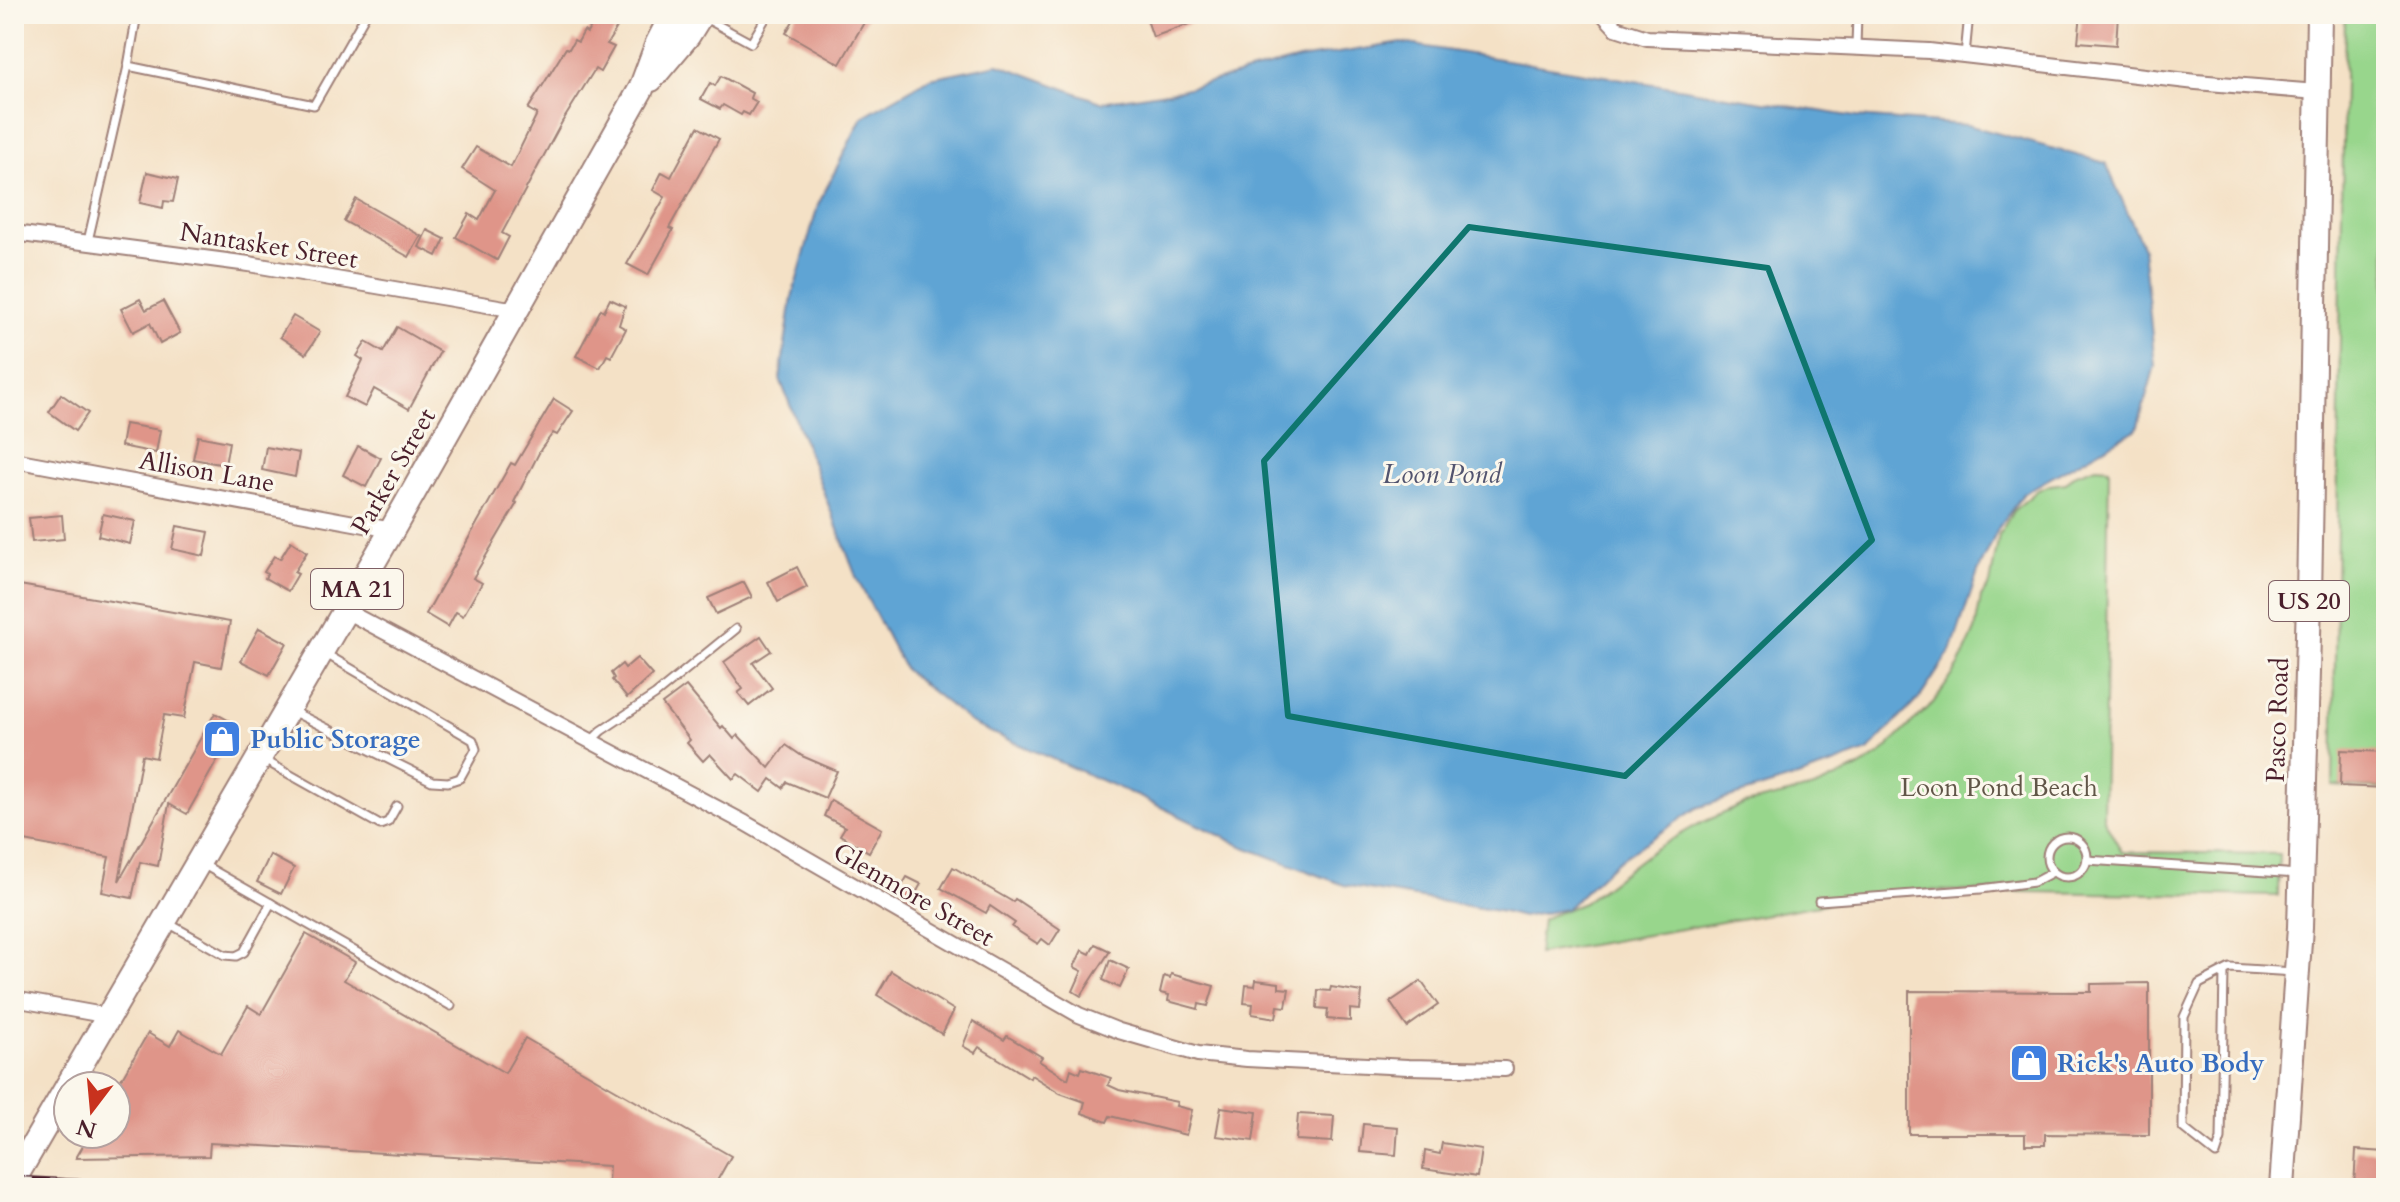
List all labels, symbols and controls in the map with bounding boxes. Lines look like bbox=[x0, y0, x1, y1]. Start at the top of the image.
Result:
street label: Nantasket Street bbox=[177, 214, 360, 277]
street label: Parker Street bbox=[343, 402, 444, 541]
street label: Allison Lane bbox=[136, 442, 277, 501]
water label: Loon Pond bbox=[1383, 455, 1503, 493]
road number: MA 21 bbox=[311, 569, 403, 609]
road number: US 20 bbox=[2269, 581, 2349, 621]
street label: Pasco Road bbox=[2258, 657, 2297, 783]
shop icon: Public Storage bbox=[201, 718, 243, 760]
place label: Public Storage bbox=[250, 722, 421, 757]
park label: Loon Pond Beach bbox=[1900, 770, 2098, 805]
street label: Glenmore Street bbox=[827, 834, 1001, 955]
shop icon: Rick's Auto Body bbox=[2008, 1042, 2050, 1084]
place label: Rick's Auto Body bbox=[2057, 1046, 2265, 1081]
north arrow bbox=[52, 1070, 132, 1150]
text: N bbox=[73, 1111, 100, 1145]

